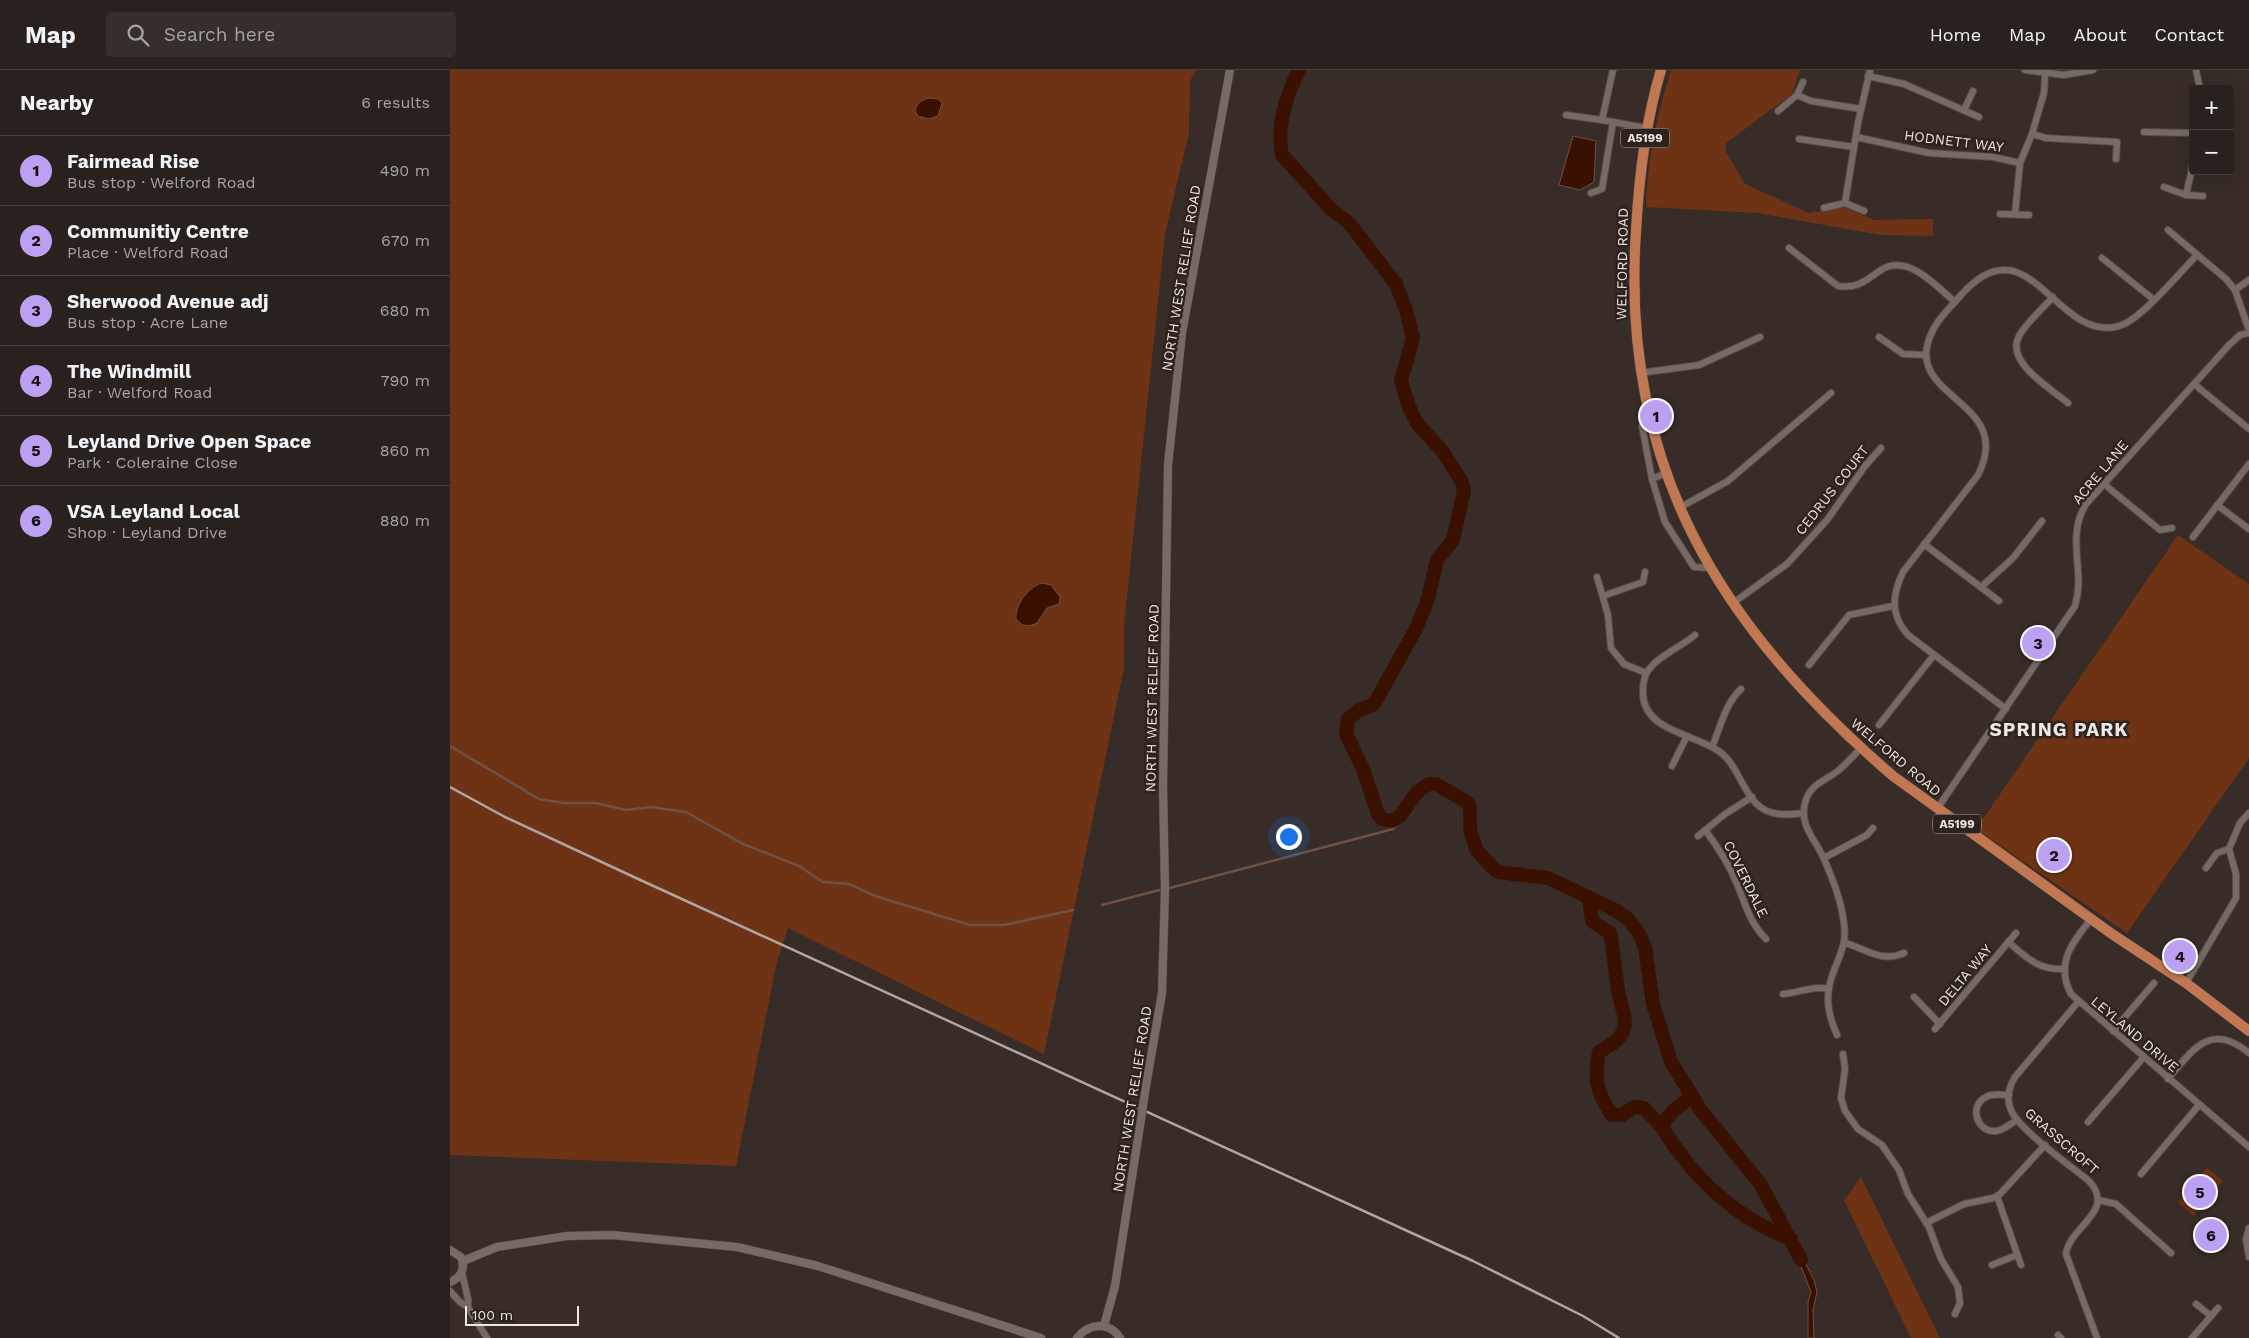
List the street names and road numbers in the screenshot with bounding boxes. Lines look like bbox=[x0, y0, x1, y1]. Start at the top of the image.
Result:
street label: HODNETT WAY bbox=[1903, 127, 2005, 155]
road number: A5199 bbox=[1621, 128, 1669, 148]
street label: NORTH WEST RELIEF ROAD bbox=[1158, 184, 1204, 372]
street label: WELFORD ROAD bbox=[1613, 208, 1631, 320]
street label: ACRE LANE bbox=[2069, 437, 2131, 507]
street label: CEDRUS COURT bbox=[1792, 442, 1872, 538]
street label: NORTH WEST RELIEF ROAD bbox=[1142, 604, 1162, 792]
street label: WELFORD ROAD bbox=[1848, 715, 1944, 799]
road number: A5199 bbox=[1933, 814, 1981, 834]
street label: COVERDALE bbox=[1721, 838, 1772, 920]
street label: DELTA WAY bbox=[1935, 941, 1995, 1009]
street label: LEYLAND DRIVE bbox=[2088, 993, 2182, 1075]
street label: NORTH WEST RELIEF ROAD bbox=[1109, 1005, 1155, 1193]
street label: GRASSCROFT bbox=[2022, 1105, 2103, 1178]

